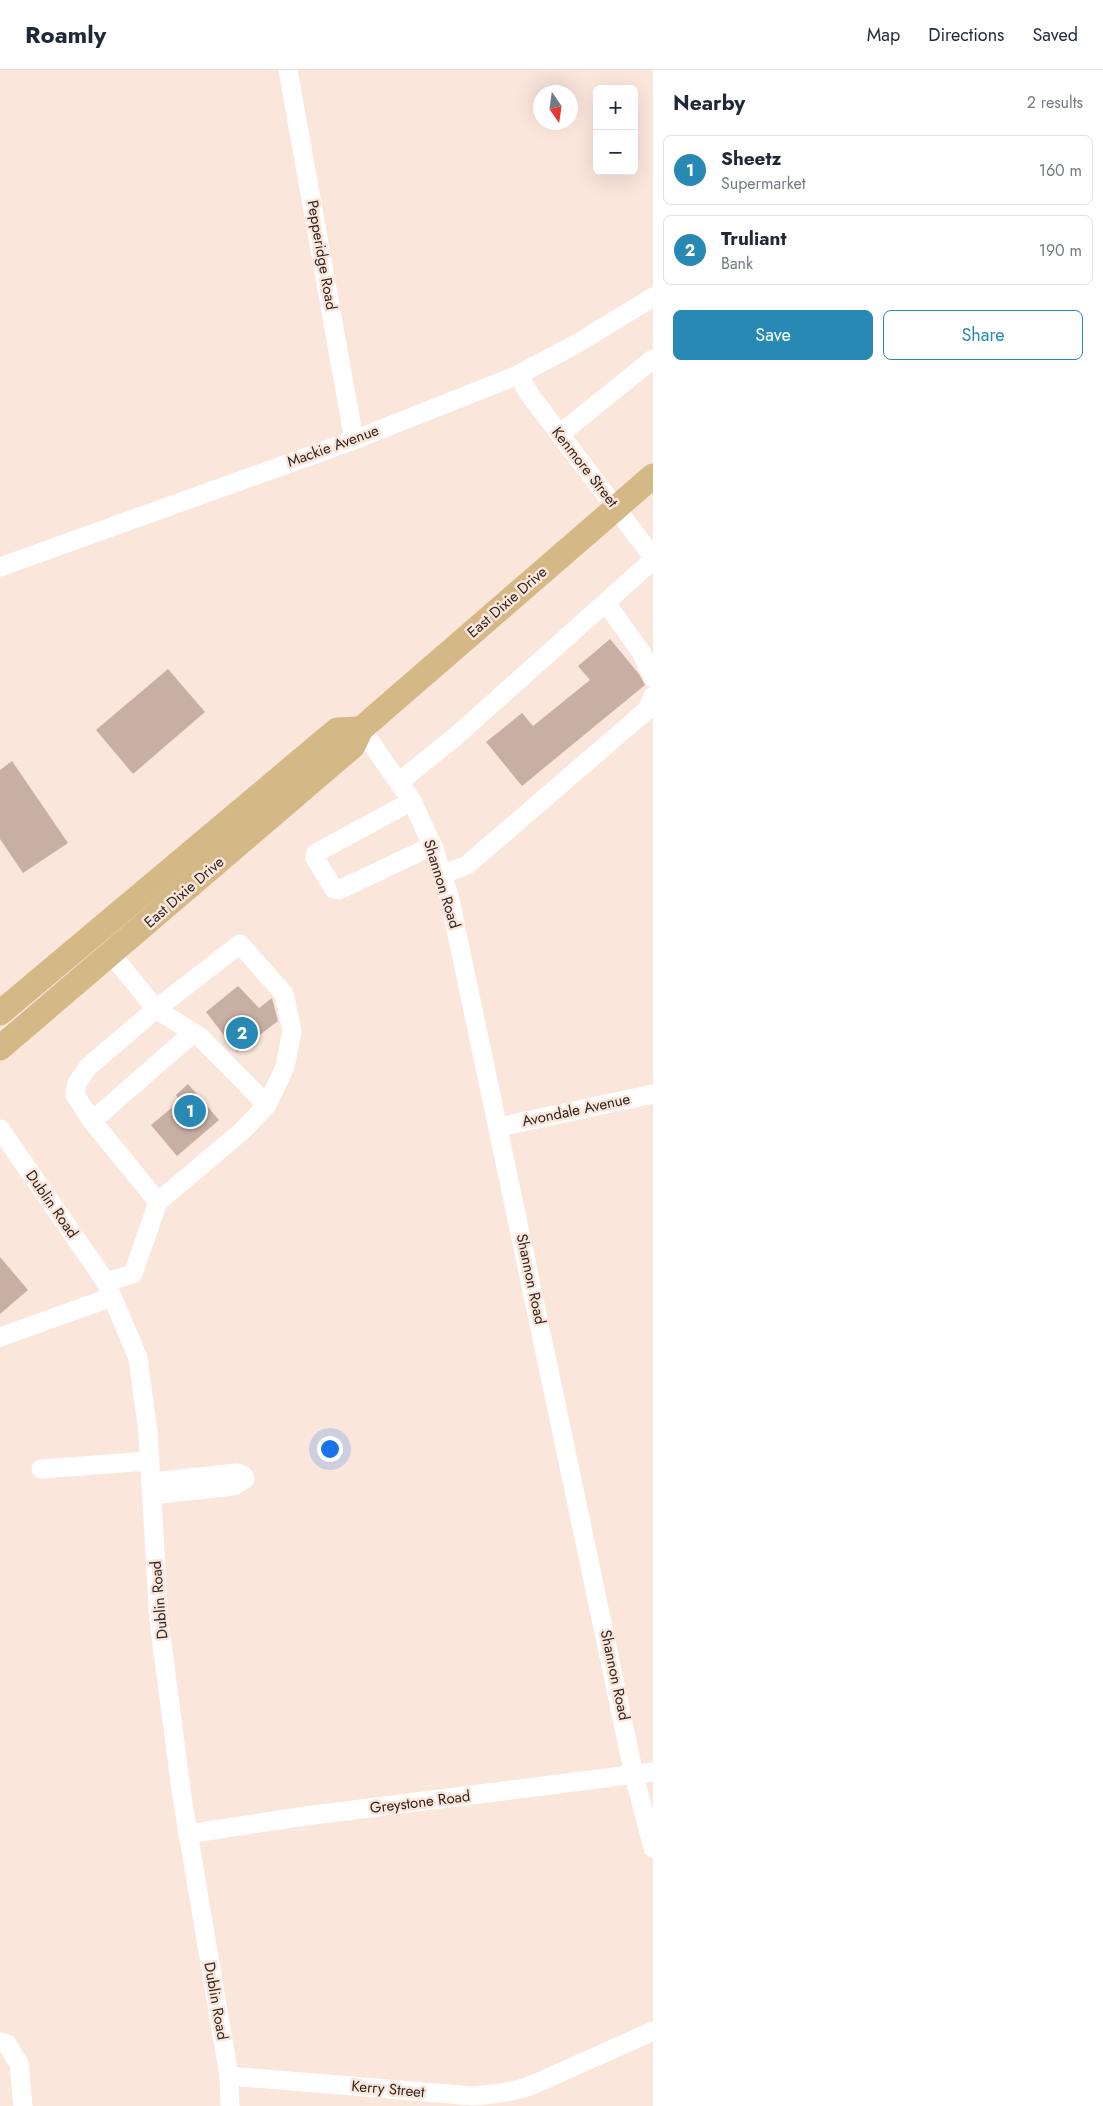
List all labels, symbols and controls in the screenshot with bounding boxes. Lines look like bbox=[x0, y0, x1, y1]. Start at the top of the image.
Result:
text: Roamly bbox=[25, 17, 106, 52]
text: Map bbox=[867, 22, 900, 48]
text: Directions bbox=[928, 22, 1004, 48]
text: Saved bbox=[1032, 22, 1078, 48]
north arrow bbox=[533, 85, 578, 130]
map controls bbox=[593, 85, 638, 175]
button: + bbox=[593, 85, 638, 130]
text: Nearby bbox=[673, 88, 745, 118]
text: 2 results bbox=[1027, 91, 1083, 114]
button: − bbox=[593, 130, 638, 175]
text: Sheetz bbox=[721, 145, 781, 172]
text: 1 bbox=[686, 159, 694, 182]
text: 160 m bbox=[1039, 159, 1082, 182]
text: Supermarket bbox=[721, 172, 806, 195]
street label: Pepperidge Road bbox=[302, 198, 342, 312]
text: Truliant bbox=[721, 225, 786, 252]
text: 2 bbox=[685, 239, 695, 262]
text: 190 m bbox=[1039, 239, 1082, 262]
text: Bank bbox=[721, 252, 753, 275]
button: Save bbox=[673, 310, 873, 360]
button: Share bbox=[883, 310, 1083, 360]
street label: Mackie Avenue bbox=[284, 419, 382, 473]
street label: Kenmore Street bbox=[547, 422, 624, 512]
street label: East Dixie Drive bbox=[462, 561, 552, 643]
street label: Shannon Road bbox=[418, 837, 466, 931]
street label: East Dixie Drive bbox=[139, 851, 229, 933]
pin: 2 bbox=[226, 1014, 258, 1052]
street label: Avondale Avenue bbox=[520, 1088, 632, 1132]
pin: 1 bbox=[174, 1092, 206, 1130]
street label: Dublin Road bbox=[20, 1165, 84, 1243]
street label: Shannon Road bbox=[511, 1232, 551, 1326]
your location bbox=[317, 1436, 343, 1462]
street label: Dublin Road bbox=[145, 1560, 173, 1640]
street label: Shannon Road bbox=[595, 1628, 635, 1722]
street label: Greystone Road bbox=[369, 1785, 471, 1819]
street label: Dublin Road bbox=[198, 1960, 234, 2042]
street label: Kerry Street bbox=[350, 2075, 426, 2103]

